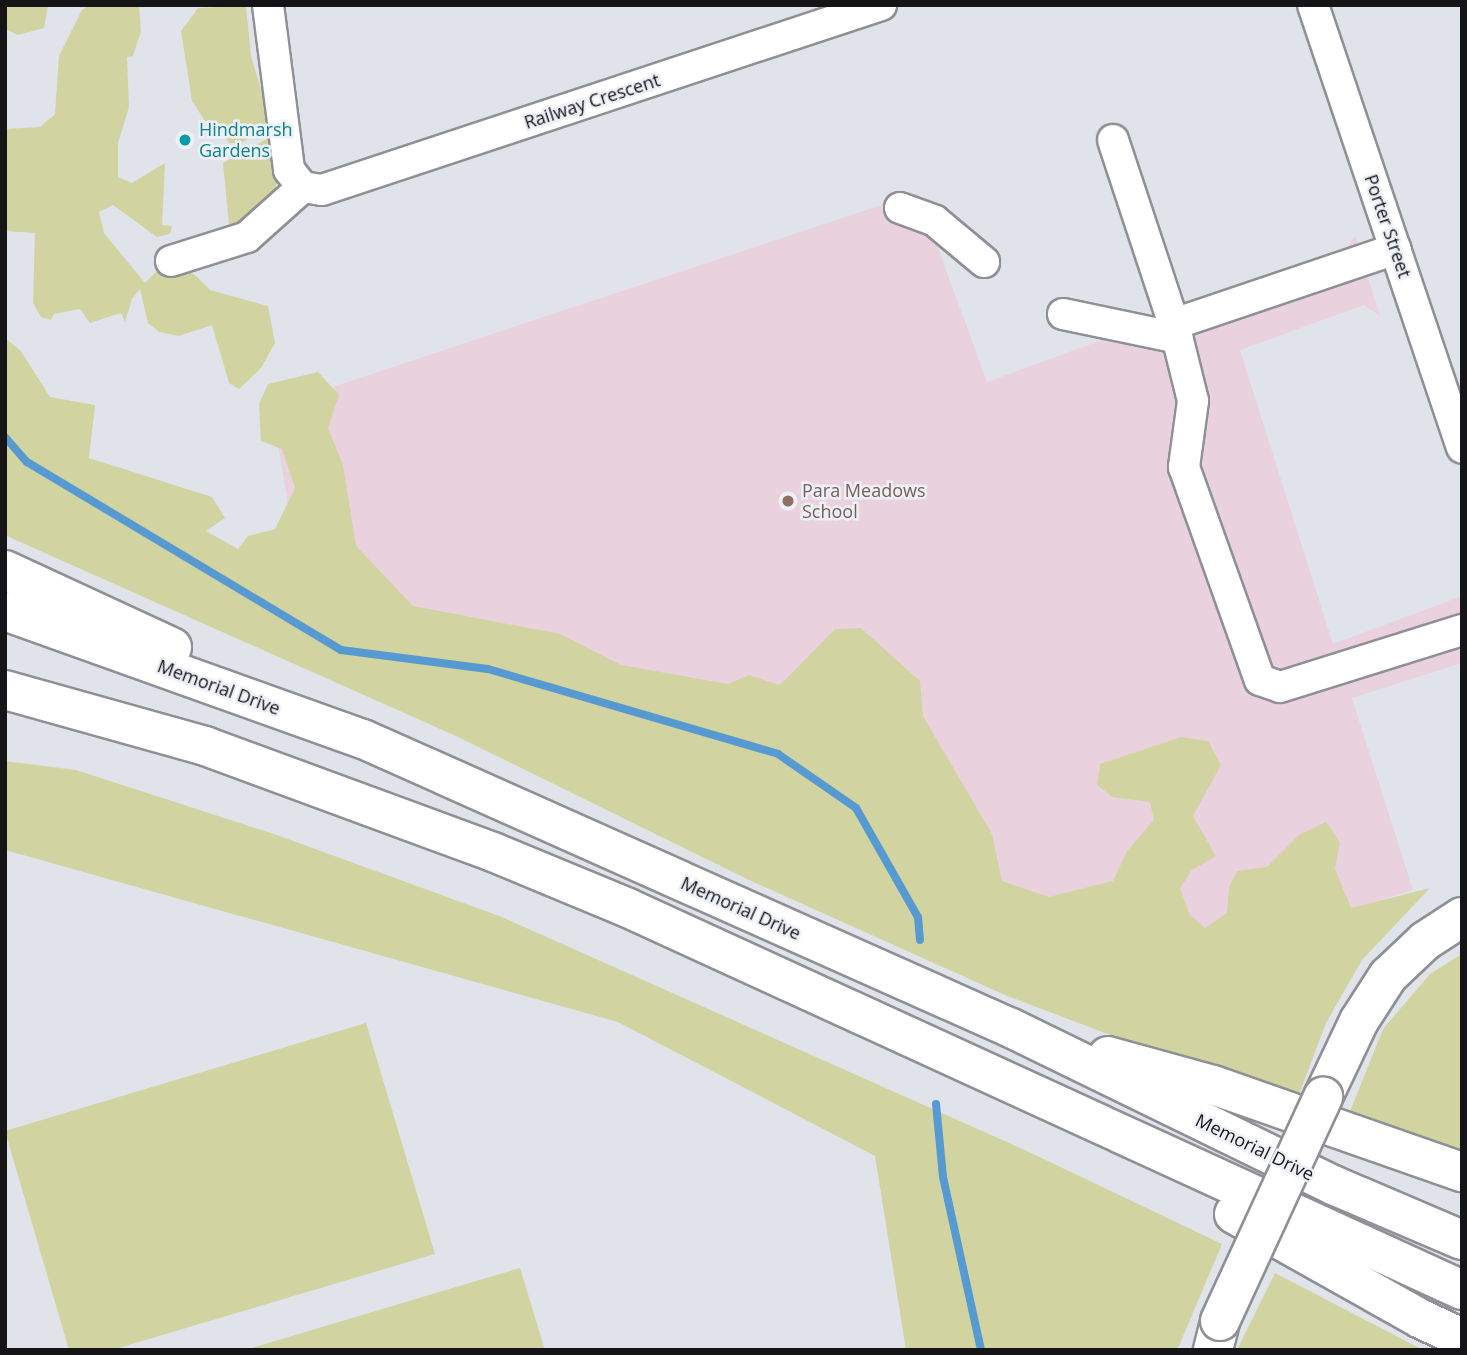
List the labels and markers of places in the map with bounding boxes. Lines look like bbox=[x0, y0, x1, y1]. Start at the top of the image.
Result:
place label: Hindmarsh Gardens bbox=[199, 119, 293, 162]
marker: Hindmarsh Gardens bbox=[177, 132, 193, 148]
place label: Para Meadows School bbox=[802, 480, 926, 522]
marker: Para Meadows School bbox=[780, 493, 796, 509]

